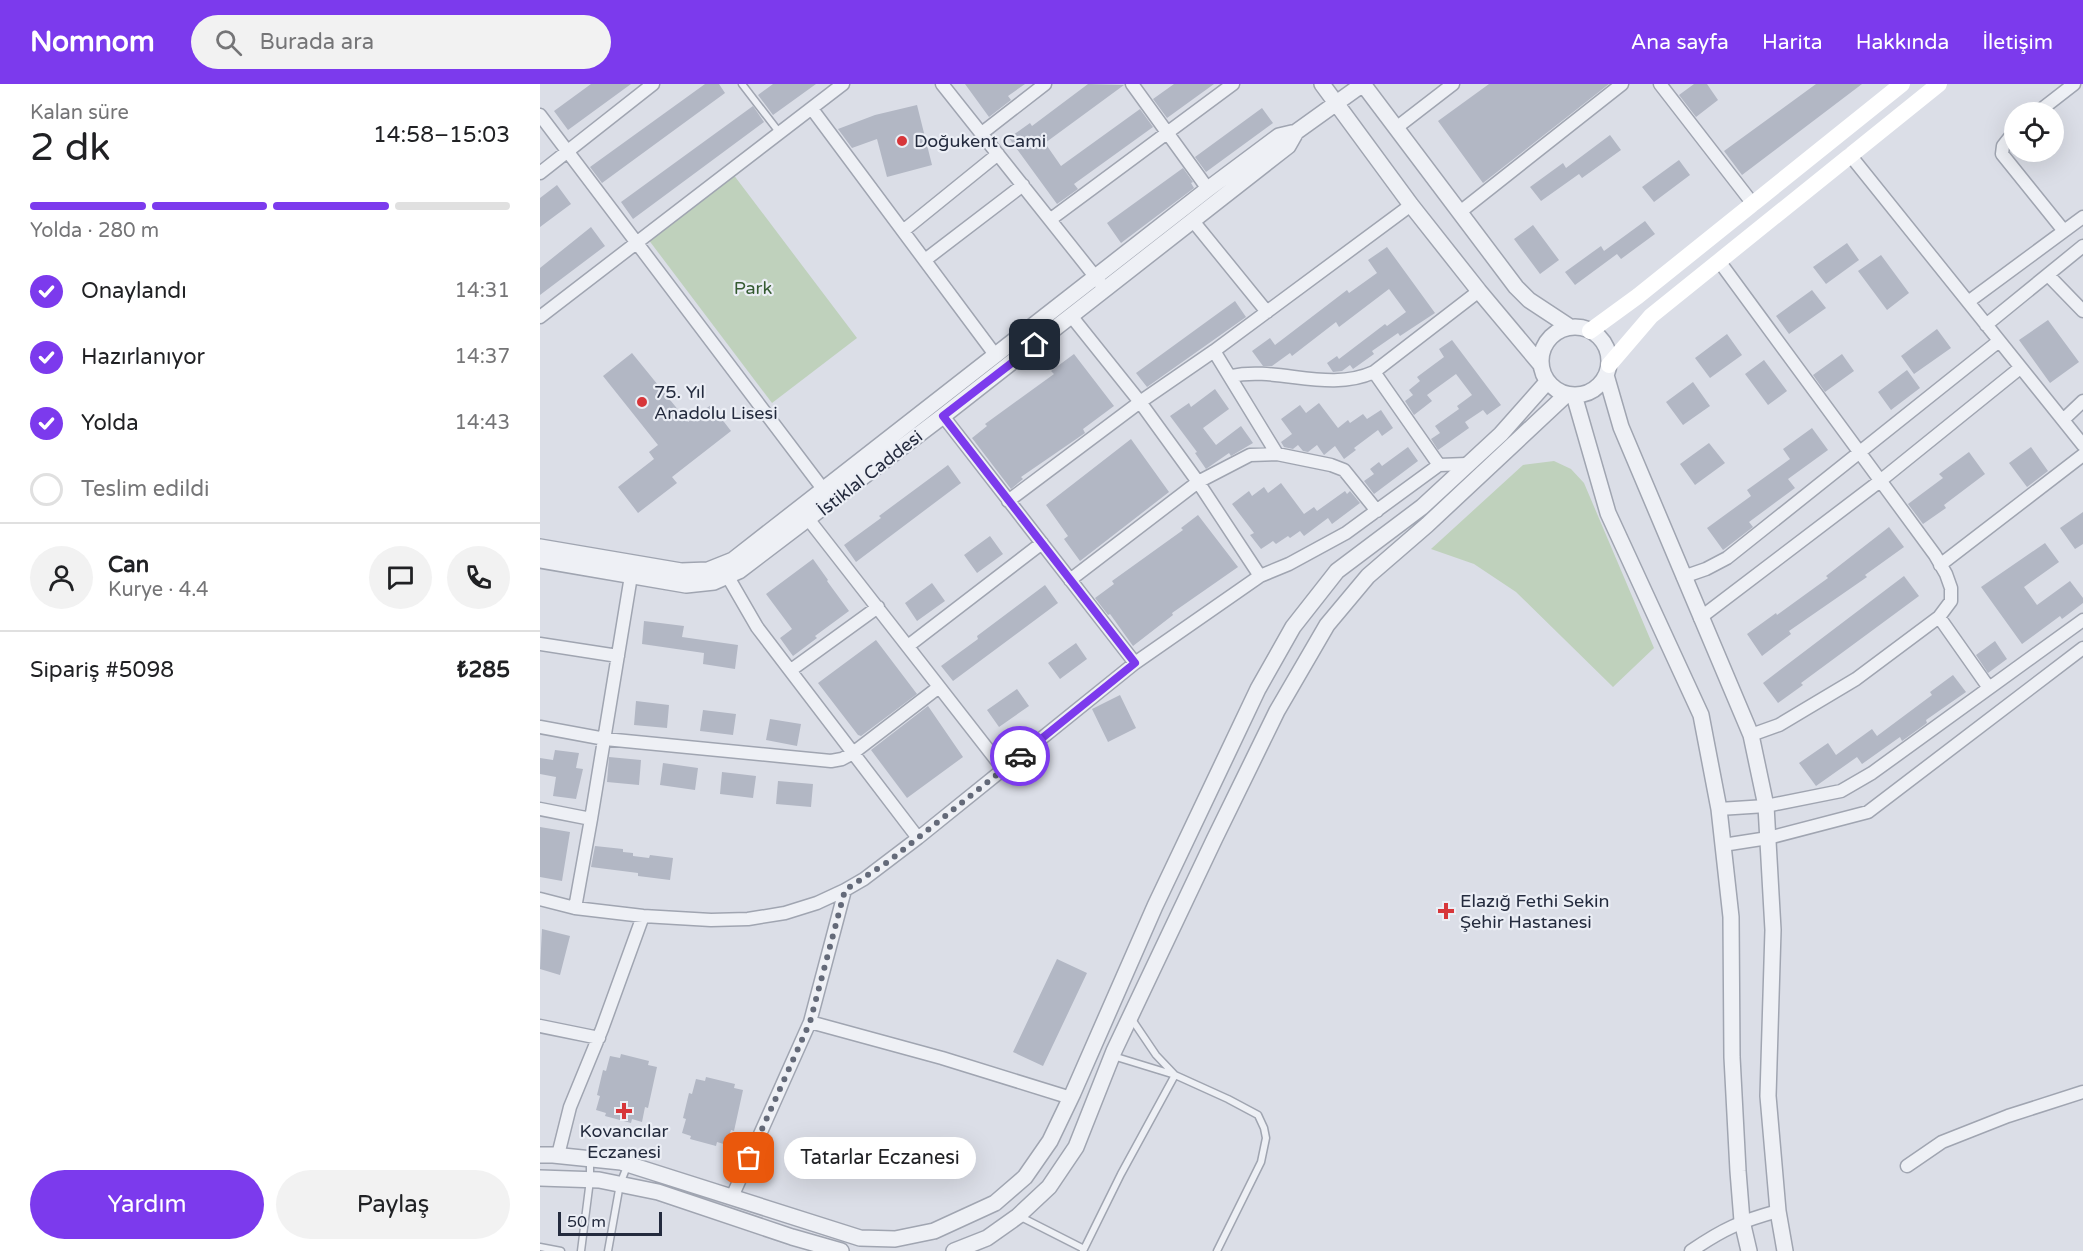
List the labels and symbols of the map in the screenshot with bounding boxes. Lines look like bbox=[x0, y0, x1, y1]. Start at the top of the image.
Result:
place label: Doğukent Cami bbox=[914, 130, 1046, 152]
marker: Doğukent Cami bbox=[895, 134, 909, 148]
park label: Park bbox=[734, 277, 772, 299]
pin bbox=[1009, 319, 1060, 370]
place label: 75. Yıl Anadolu Lisesi bbox=[654, 381, 778, 424]
marker: 75. Yıl Anadolu Lisesi bbox=[635, 395, 649, 409]
street label: İstiklal Caddesi bbox=[813, 425, 927, 521]
courier bbox=[990, 726, 1050, 786]
place label: Elazığ Fethi Sekin Şehir Hastanesi bbox=[1460, 890, 1610, 933]
marker: Elazığ Fethi Sekin Şehir Hastanesi bbox=[1437, 902, 1455, 920]
marker: Kovancılar Eczanesi bbox=[617, 1104, 631, 1118]
place label: Kovancılar Eczanesi bbox=[580, 1120, 669, 1163]
pin bbox=[723, 1132, 774, 1183]
callout: Tatarlar Eczanesi bbox=[785, 1137, 977, 1179]
scale bar bbox=[558, 1209, 662, 1236]

